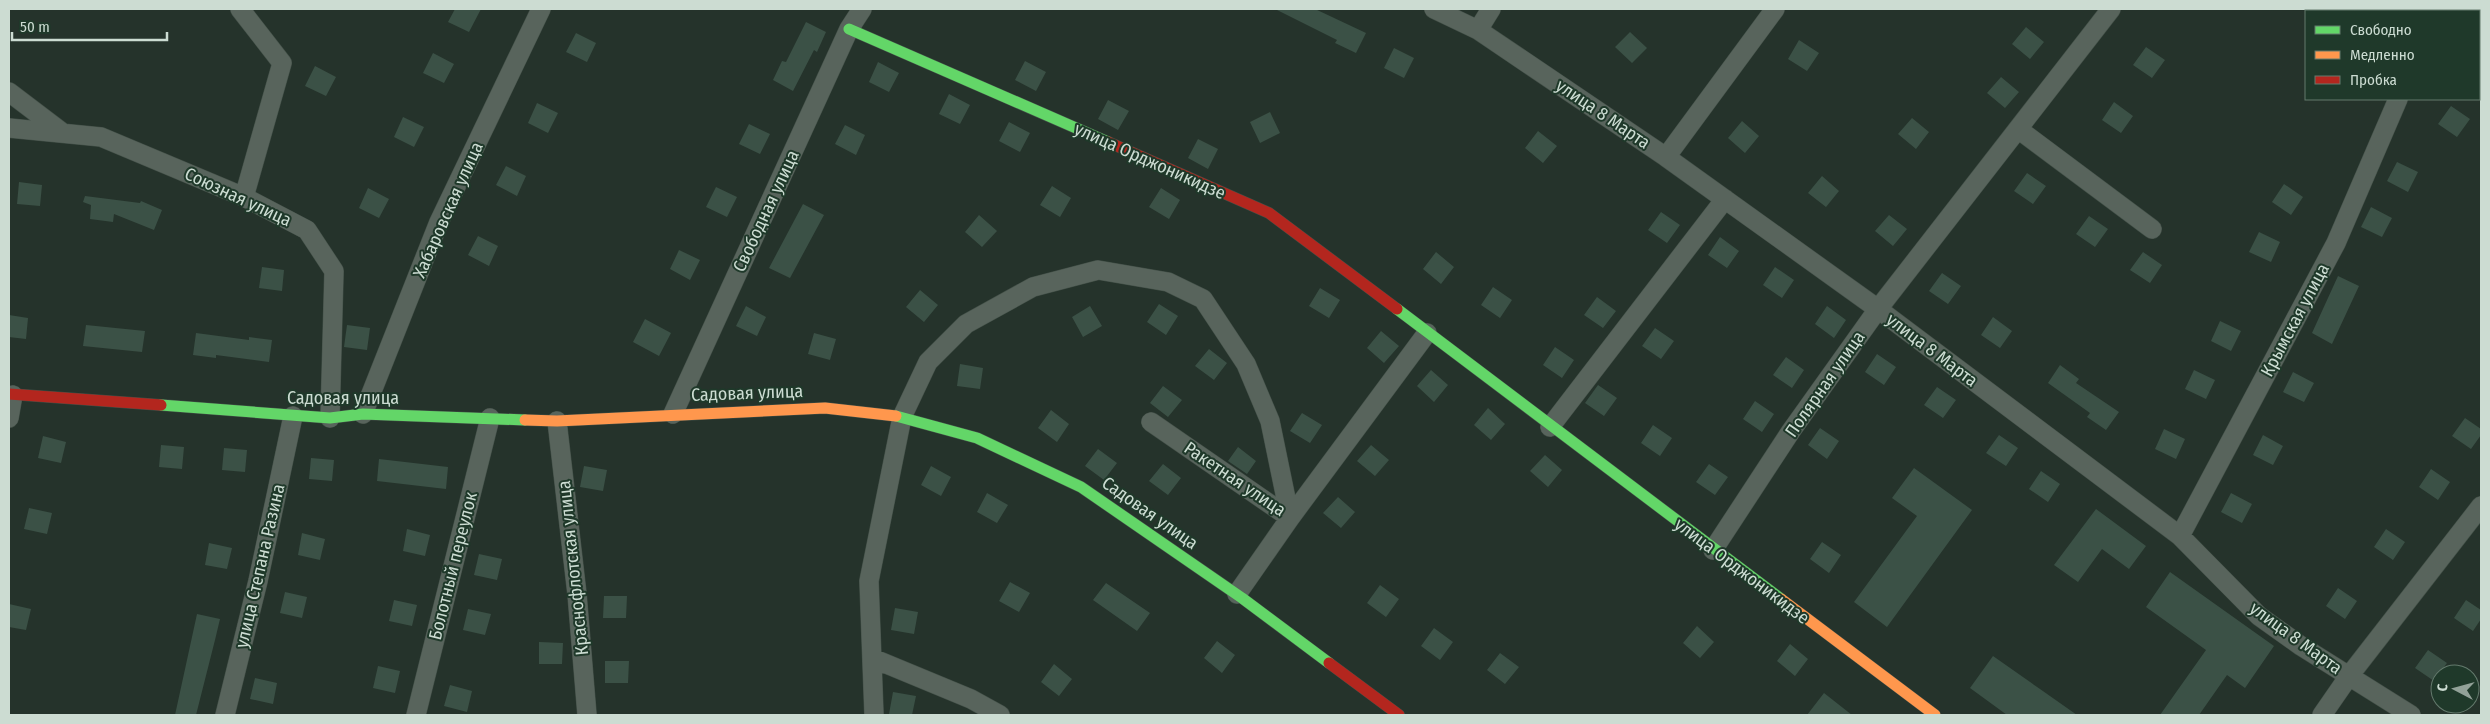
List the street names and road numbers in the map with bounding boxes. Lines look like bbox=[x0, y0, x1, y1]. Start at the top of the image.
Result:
street label: улица 8 Марта bbox=[1552, 74, 1654, 154]
street label: улица Орджоникидзе bbox=[1071, 118, 1229, 204]
street label: Хабаровская улица bbox=[408, 138, 488, 281]
street label: Свободная улица bbox=[728, 147, 804, 275]
street label: Союзная улица bbox=[181, 163, 295, 231]
street label: Крымская улица bbox=[2256, 259, 2334, 380]
street label: улица 8 Марта bbox=[1882, 308, 1982, 392]
street label: Полярная улица bbox=[1780, 327, 1870, 441]
street label: Садовая улица bbox=[691, 380, 804, 406]
street label: Садовая улица bbox=[287, 387, 399, 409]
street label: Ракетная улица bbox=[1180, 437, 1290, 521]
street label: Садовая улица bbox=[1098, 472, 1202, 554]
street label: Краснофлотская улица bbox=[553, 479, 593, 657]
street label: улица Степана Разина bbox=[230, 482, 290, 650]
street label: Болотный переулок bbox=[424, 489, 482, 642]
street label: улица Орджоникидзе bbox=[1670, 513, 1814, 629]
street label: улица 8 Марта bbox=[2246, 597, 2347, 679]

